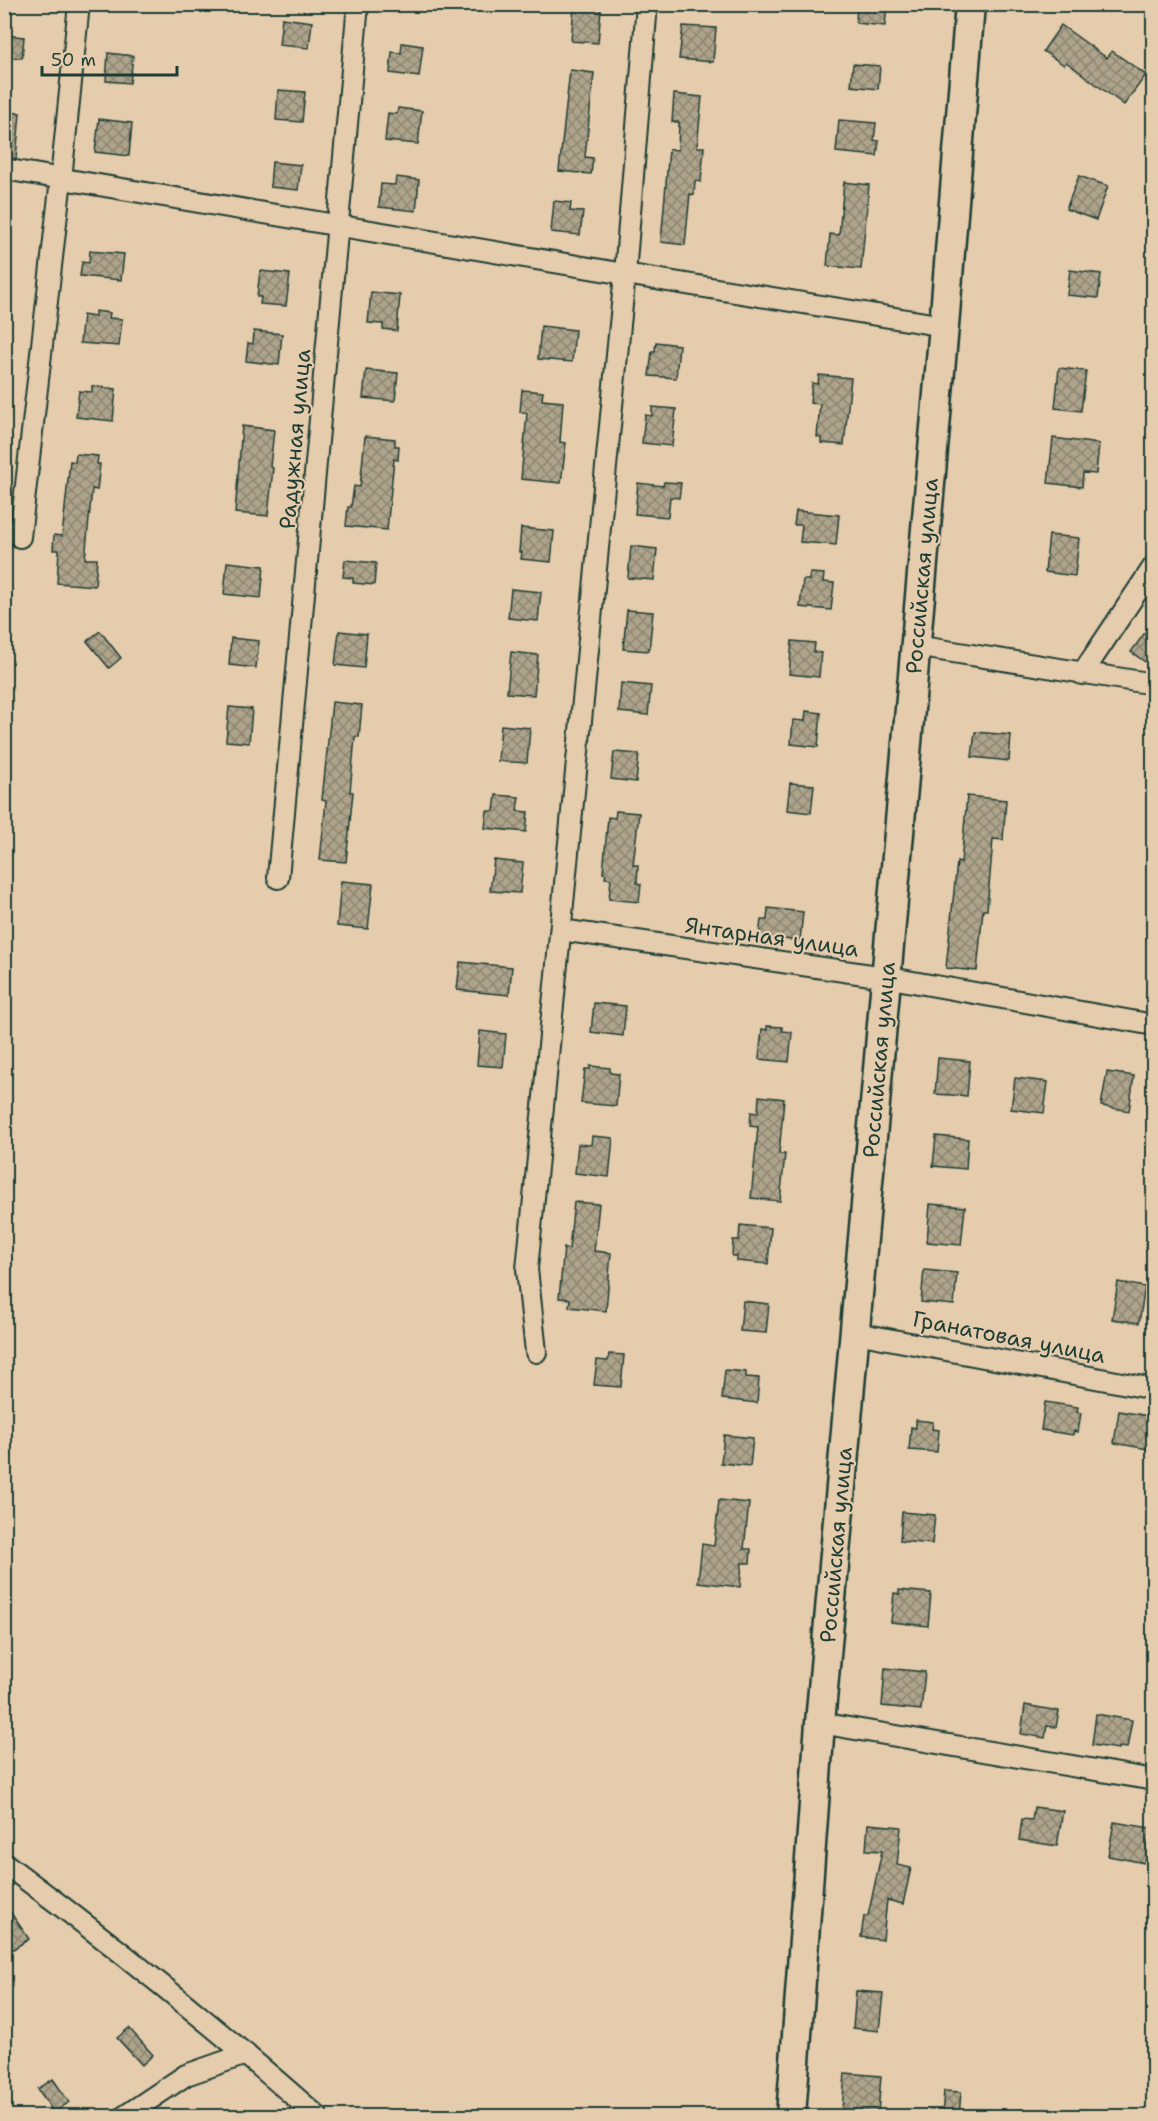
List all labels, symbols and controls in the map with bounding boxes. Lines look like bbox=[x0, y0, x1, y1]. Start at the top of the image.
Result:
scale bar bbox=[42, 39, 177, 77]
text: 50 m bbox=[51, 48, 96, 72]
street label: Радужная улица bbox=[273, 347, 317, 530]
street label: Российская улица bbox=[899, 476, 945, 675]
street label: Янтарная улица bbox=[683, 910, 861, 964]
street label: Российская улица bbox=[856, 960, 902, 1159]
street label: Гранатовая улица bbox=[910, 1304, 1108, 1370]
street label: Российская улица bbox=[813, 1445, 859, 1644]

